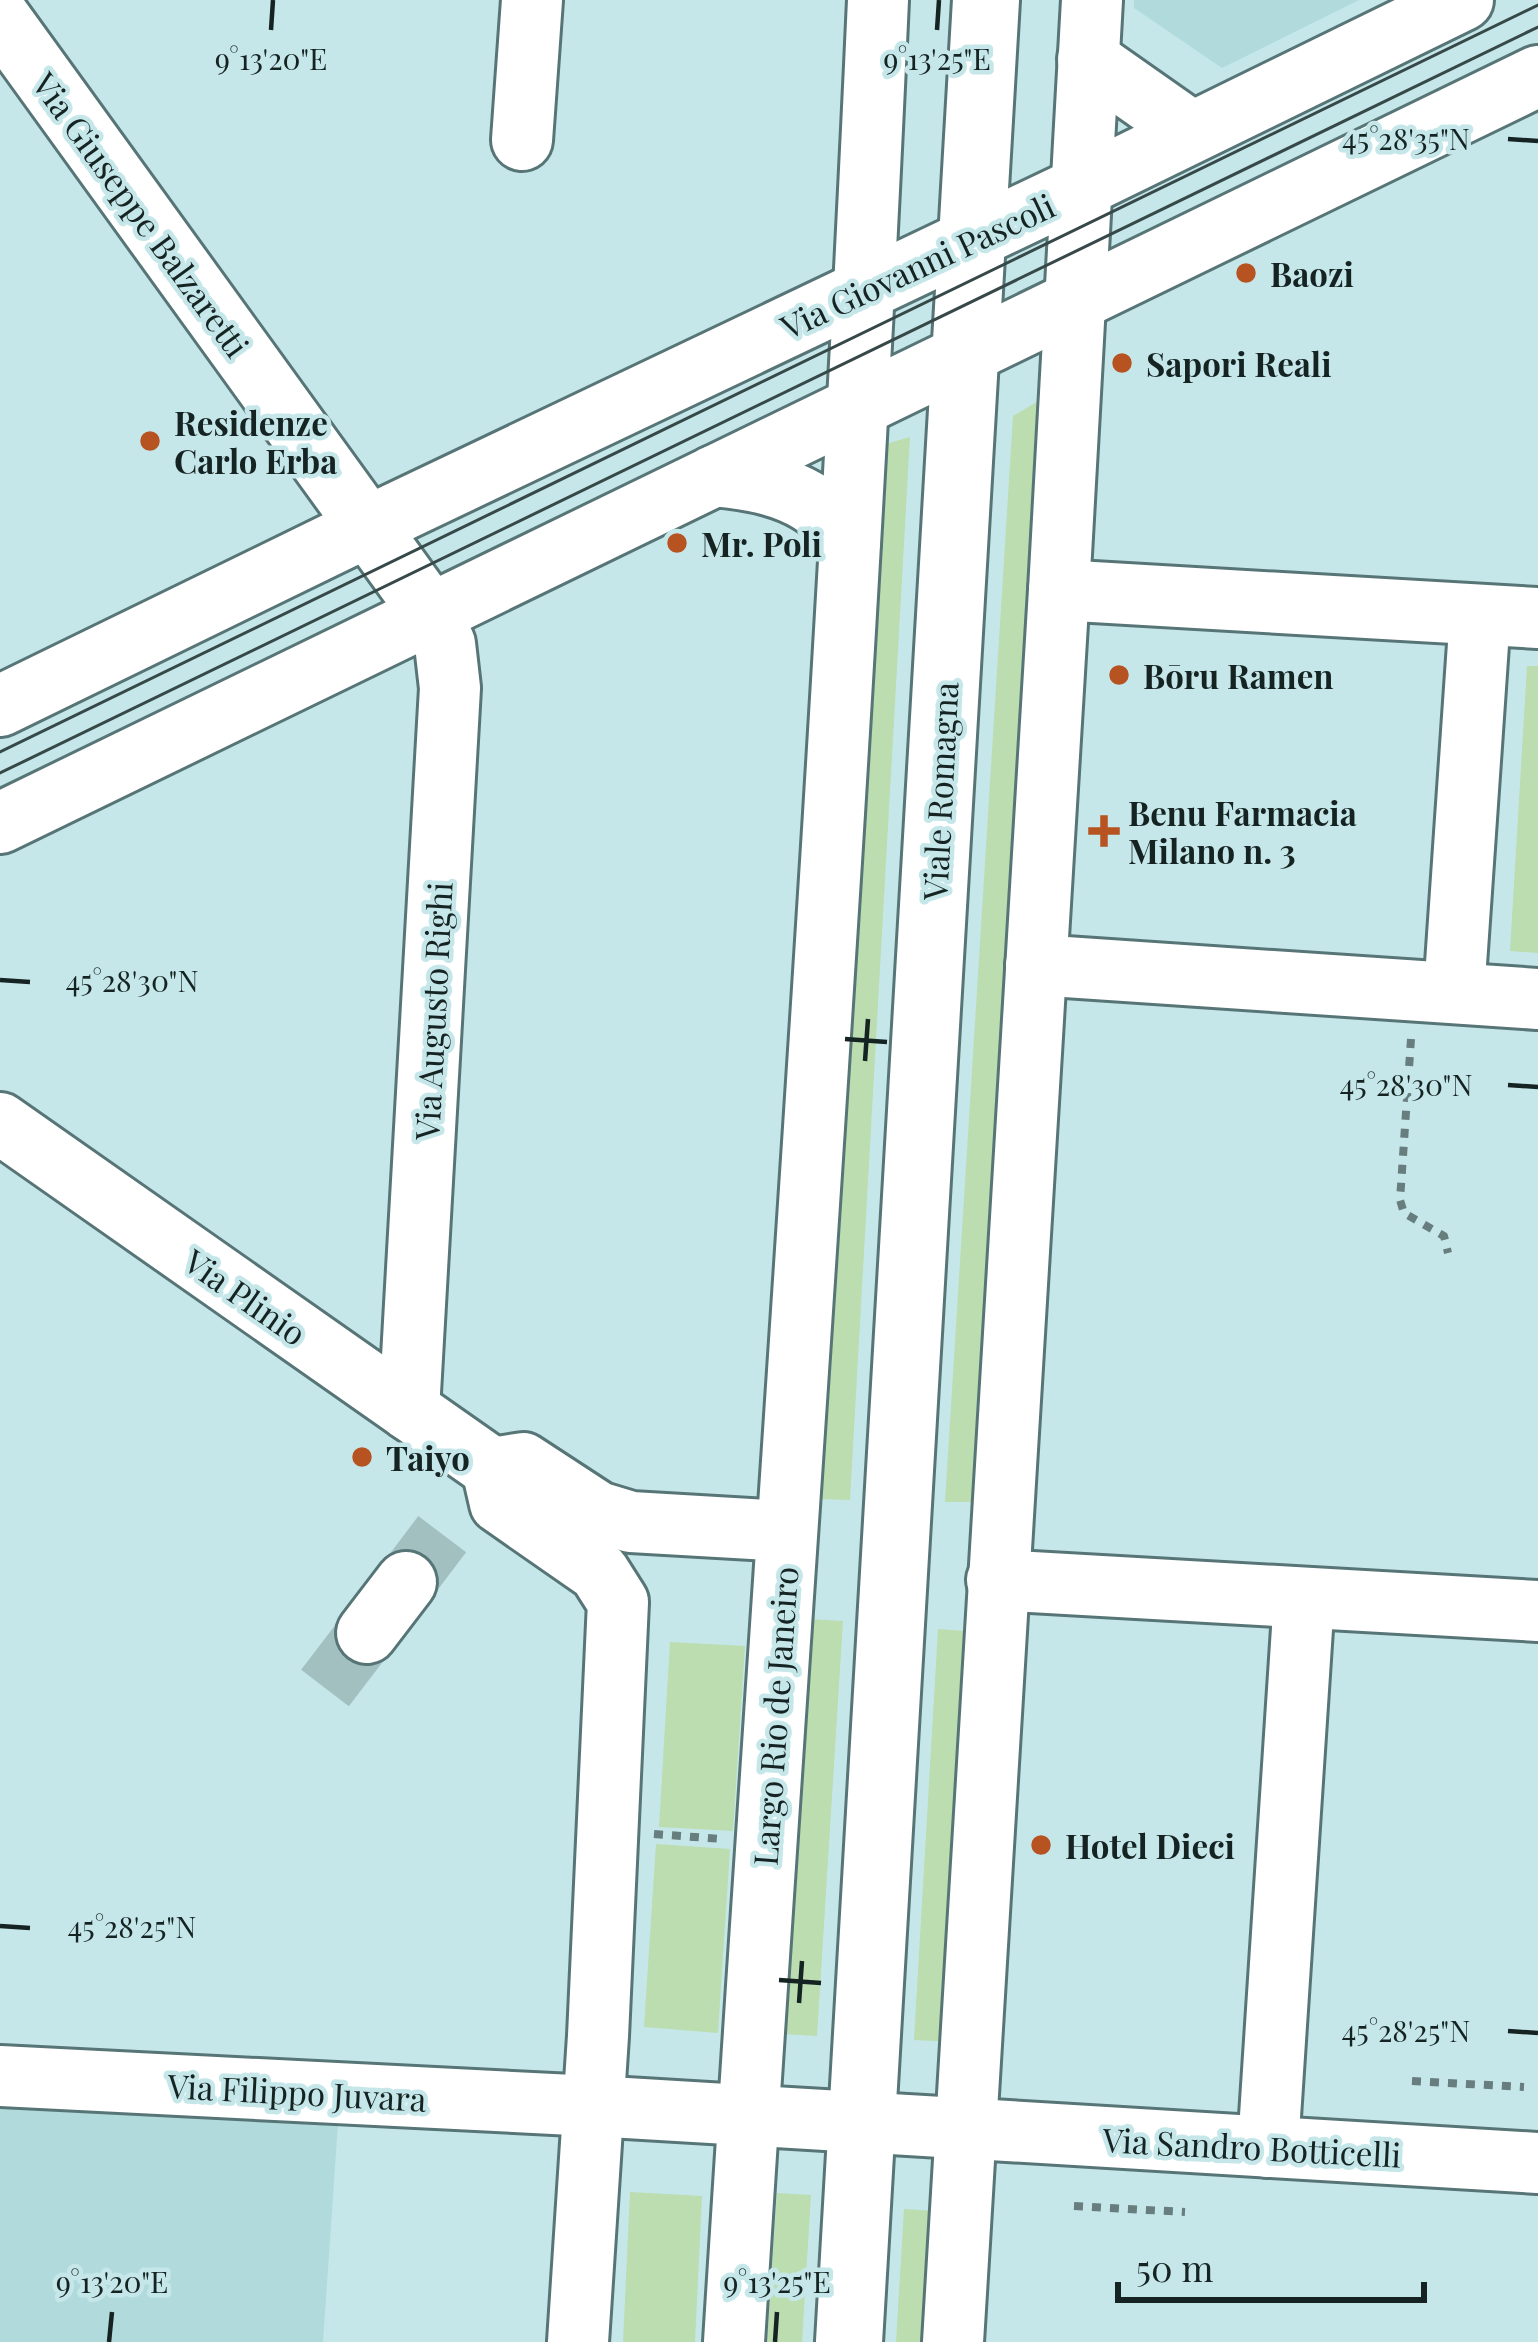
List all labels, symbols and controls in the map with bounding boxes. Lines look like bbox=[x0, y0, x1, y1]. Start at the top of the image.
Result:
text: 9°13'20"E bbox=[215, 38, 327, 78]
text: 9°13'25"E bbox=[883, 38, 991, 78]
street label: Via Giuseppe Balzaretti bbox=[23, 62, 260, 365]
text: 45°28'35"N bbox=[1342, 118, 1470, 158]
street label: Via Giovanni Pascoli bbox=[772, 182, 1061, 348]
place label: Baozi bbox=[1270, 251, 1354, 295]
marker: Baozi bbox=[1233, 260, 1259, 286]
place label: Sapori Reali bbox=[1146, 341, 1332, 385]
marker: Sapori Reali bbox=[1109, 350, 1135, 376]
place label: Residenze Carlo Erba bbox=[174, 400, 337, 482]
marker: Residenze Carlo Erba bbox=[137, 428, 163, 454]
place label: Mr. Poli bbox=[701, 521, 822, 565]
marker: Mr. Poli bbox=[664, 530, 690, 556]
place label: Bōru Ramen bbox=[1143, 653, 1333, 697]
marker: Bōru Ramen bbox=[1106, 662, 1132, 688]
street label: Viale Romagna bbox=[911, 680, 967, 902]
place label: Benu Farmacia Milano n. 3 bbox=[1128, 790, 1357, 872]
marker: Benu Farmacia Milano n. 3 bbox=[1091, 818, 1117, 844]
street label: Via Augusto Righi bbox=[403, 881, 461, 1142]
text: 45°28'30"N bbox=[65, 960, 199, 1000]
text: 45°28'30"N bbox=[1339, 1064, 1473, 1104]
street label: Via Plinio bbox=[175, 1237, 316, 1354]
place label: Taiyo bbox=[386, 1435, 470, 1479]
marker: Taiyo bbox=[349, 1444, 375, 1470]
street label: Largo Rio de Janeiro bbox=[742, 1565, 806, 1867]
place label: Hotel Dieci bbox=[1065, 1823, 1235, 1867]
marker: Hotel Dieci bbox=[1028, 1832, 1054, 1858]
text: 45°28'25"N bbox=[68, 1906, 196, 1946]
text: 45°28'25"N bbox=[1342, 2010, 1470, 2050]
street label: Via Filippo Juvara bbox=[166, 2062, 428, 2120]
street label: Via Sandro Botticelli bbox=[1101, 2116, 1402, 2176]
scale bar bbox=[1118, 2228, 1424, 2302]
text: 50 m bbox=[1136, 2243, 1214, 2291]
text: 9°13'20"E bbox=[56, 2261, 168, 2301]
text: 9°13'25"E bbox=[723, 2261, 831, 2301]

